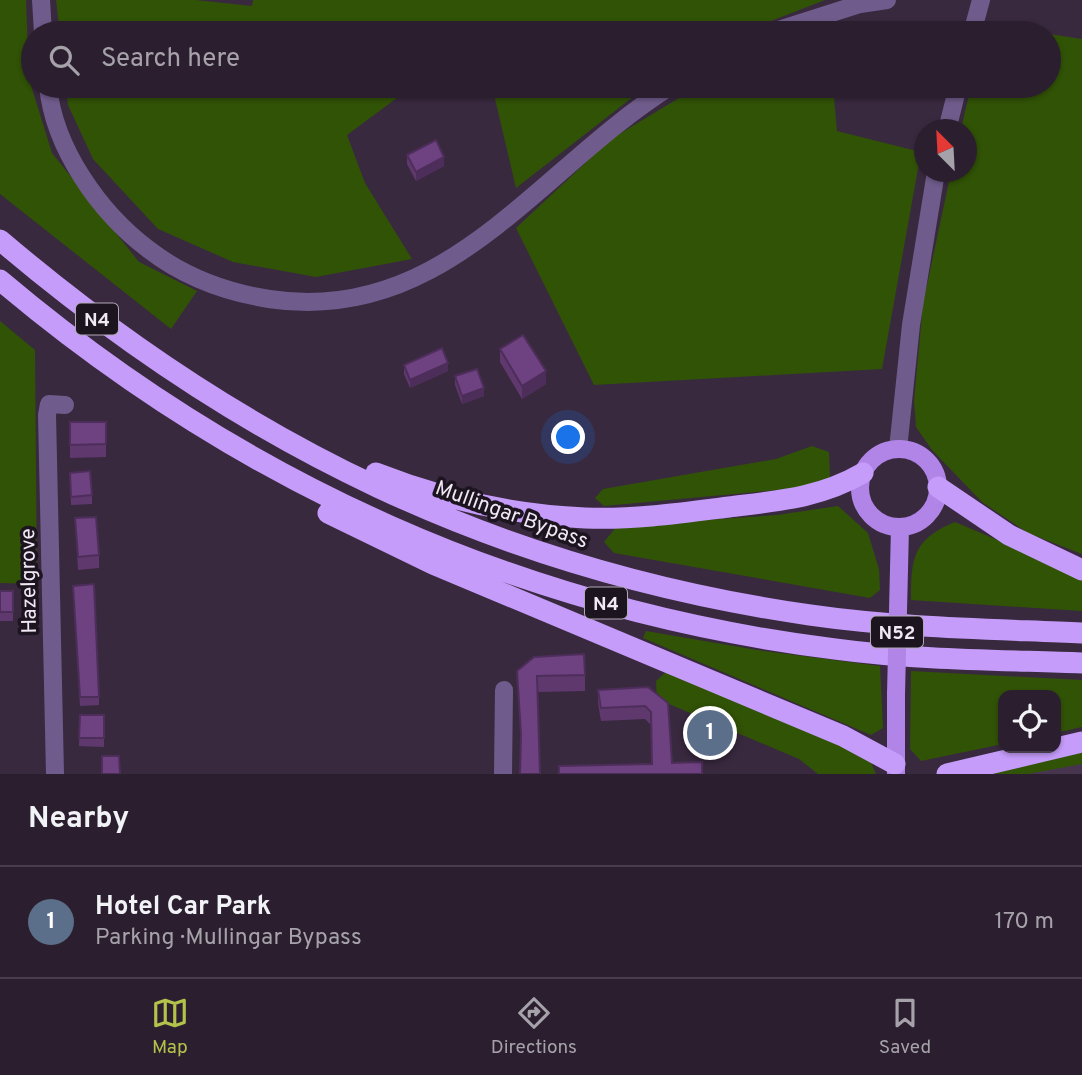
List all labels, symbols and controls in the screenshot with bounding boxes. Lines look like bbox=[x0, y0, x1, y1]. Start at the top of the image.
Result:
search box bbox=[21, 21, 1061, 98]
icon: search bbox=[45, 41, 83, 79]
text: Search here bbox=[101, 43, 240, 76]
north arrow bbox=[914, 119, 977, 182]
road number: N4 bbox=[76, 304, 118, 334]
your location bbox=[551, 420, 585, 454]
street label: Mullingar Bypass bbox=[431, 475, 592, 556]
street label: Hazelgrove bbox=[15, 528, 44, 634]
road number: N4 bbox=[585, 588, 627, 618]
road number: N52 bbox=[871, 617, 923, 648]
map controls bbox=[998, 690, 1061, 753]
button: locate bbox=[998, 690, 1061, 753]
pin: 1 bbox=[687, 707, 733, 759]
text: Nearby bbox=[28, 801, 129, 838]
text: Hotel Car Park bbox=[95, 891, 271, 924]
text: 1 bbox=[46, 908, 56, 937]
text: 170 m bbox=[995, 908, 1054, 937]
text: Parking · Mullingar Bypass bbox=[95, 924, 362, 953]
tab: Map bbox=[151, 994, 189, 1060]
tab: Directions bbox=[491, 994, 577, 1060]
tab: Saved bbox=[879, 994, 931, 1060]

